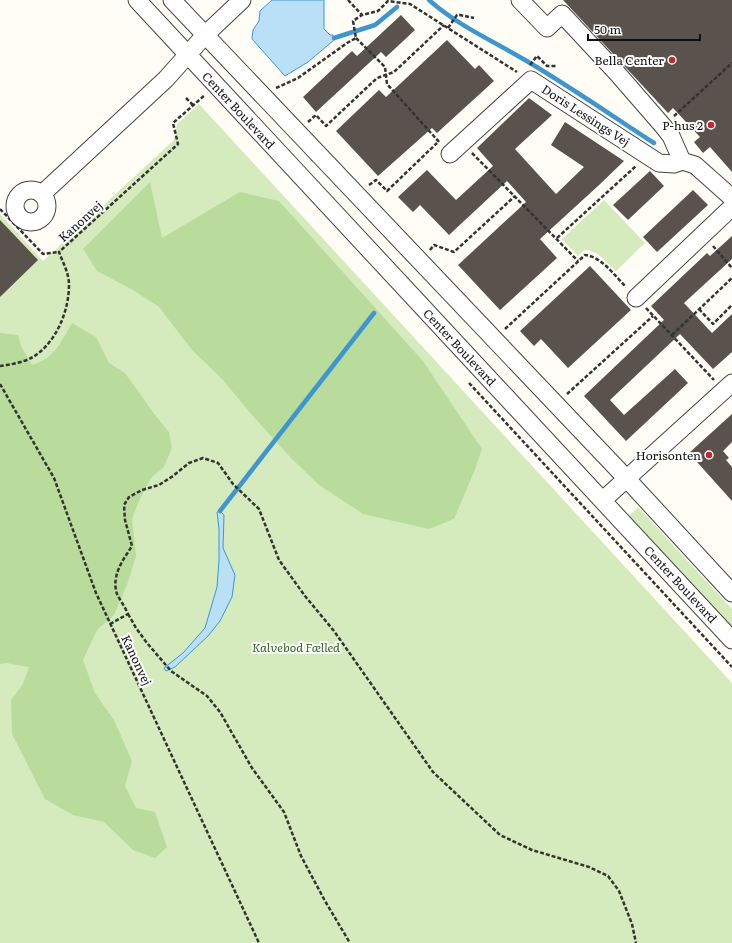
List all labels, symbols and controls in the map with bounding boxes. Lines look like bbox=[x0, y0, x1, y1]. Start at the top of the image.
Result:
scale bar bbox=[588, 16, 700, 42]
text: 50 m bbox=[594, 20, 621, 38]
place label: Bella Center bbox=[594, 51, 664, 69]
marker: Bella Center bbox=[667, 55, 677, 65]
street label: Center Boulevard bbox=[198, 67, 280, 153]
street label: Doris Lessings Vej bbox=[538, 80, 634, 150]
place label: P-hus 2 bbox=[662, 116, 703, 134]
marker: P-hus 2 bbox=[706, 120, 716, 130]
street label: Kanonvej bbox=[54, 196, 106, 246]
street label: Center Boulevard bbox=[419, 304, 501, 390]
place label: Horisonten bbox=[636, 446, 701, 464]
marker: Horisonten bbox=[704, 450, 714, 460]
street label: Center Boulevard bbox=[640, 541, 722, 627]
street label: Kanonvej bbox=[117, 632, 157, 688]
park label: Kalvebod Fælled bbox=[252, 638, 340, 656]

